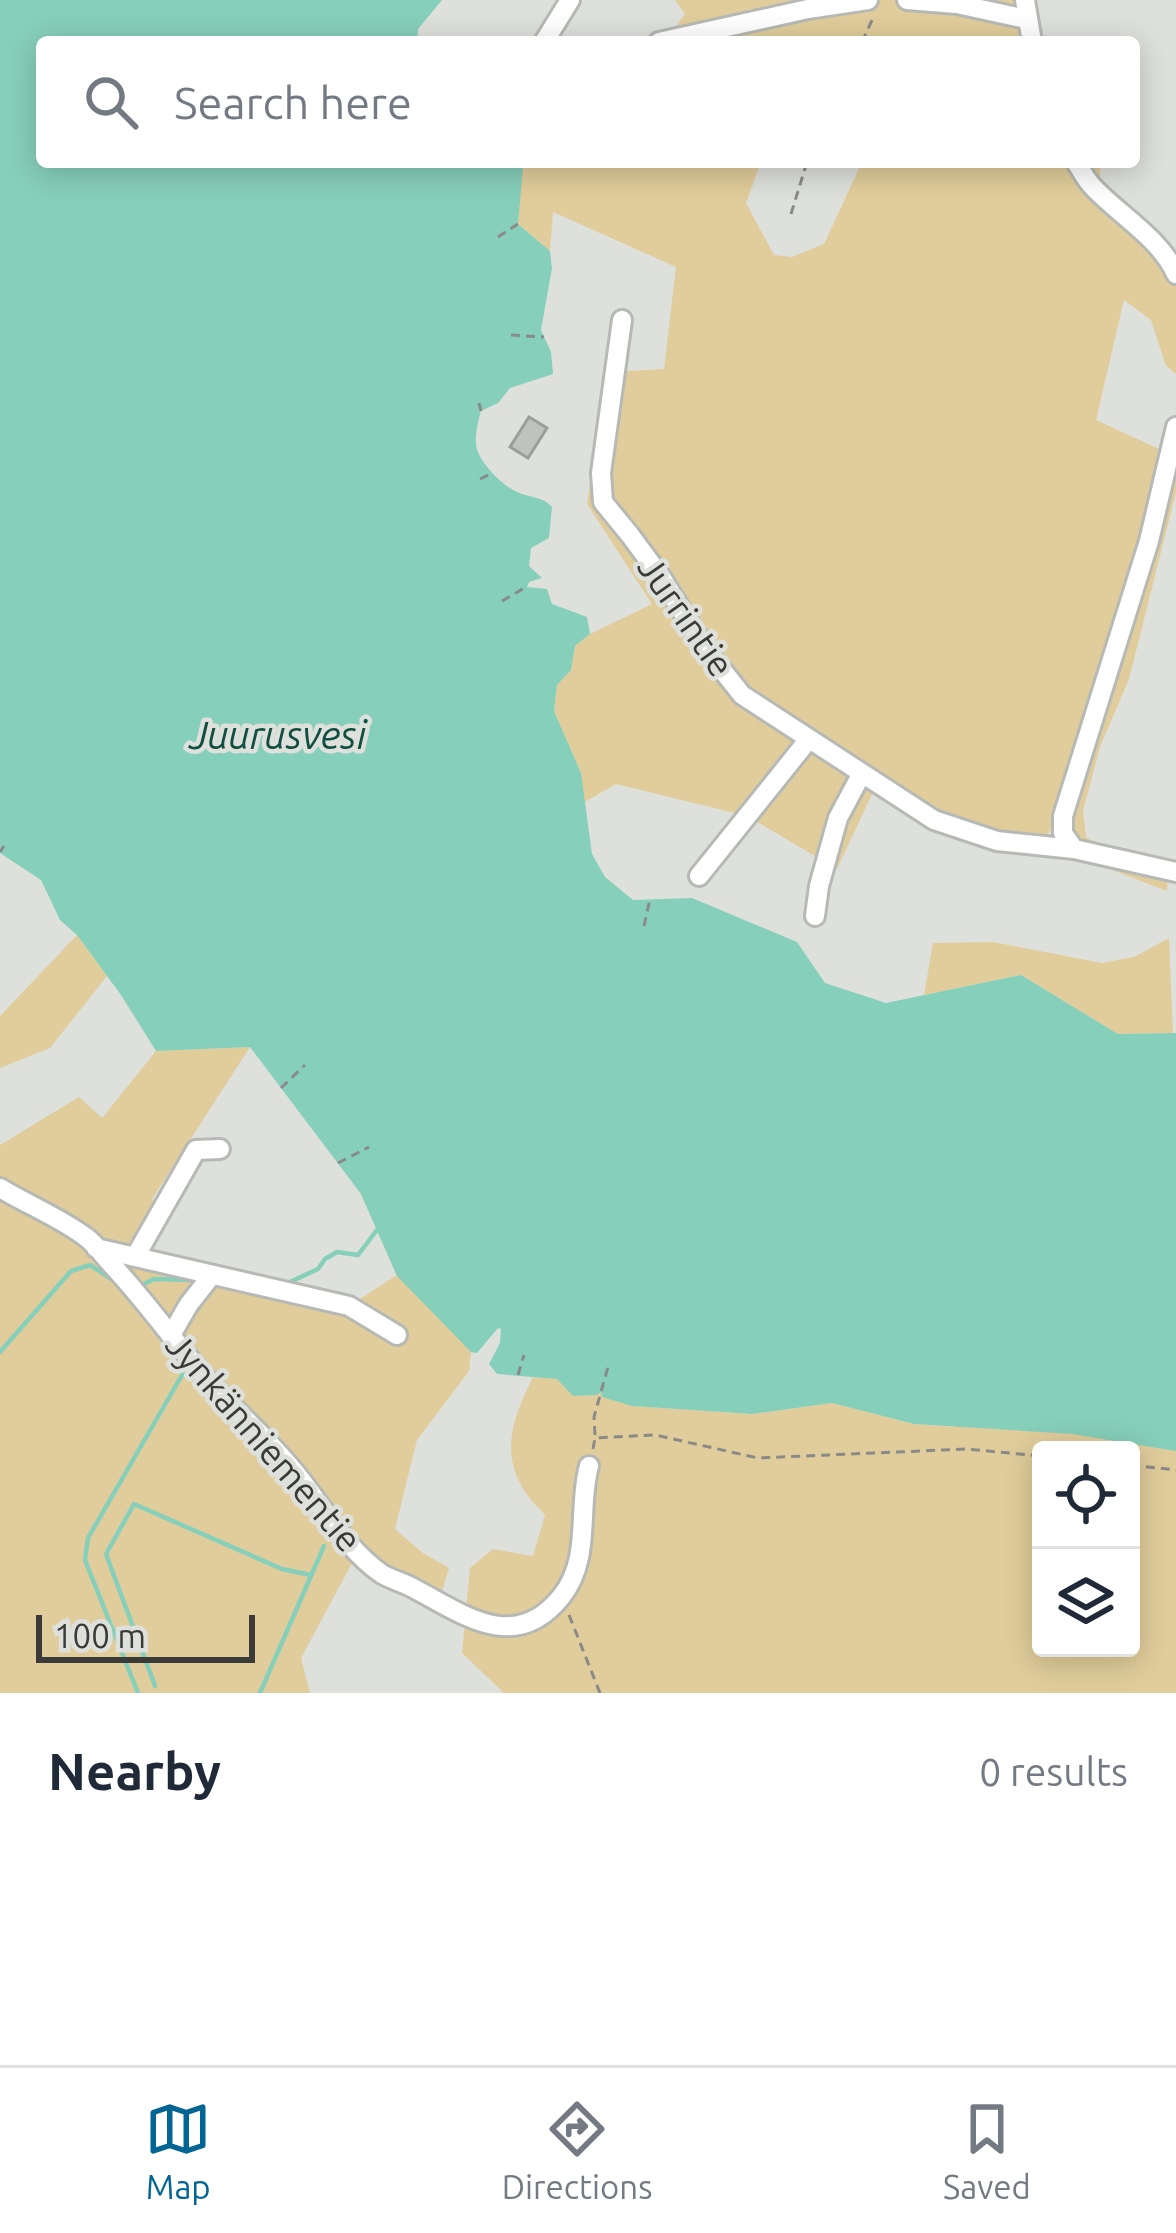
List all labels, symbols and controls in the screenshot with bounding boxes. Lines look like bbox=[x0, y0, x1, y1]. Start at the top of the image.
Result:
search box bbox=[36, 36, 1140, 168]
icon: search bbox=[78, 69, 144, 135]
text: Search here bbox=[174, 77, 412, 128]
street label: Jurrintie bbox=[630, 548, 743, 684]
water label: Juurusvesi bbox=[188, 713, 368, 756]
street label: Jynkänniementie bbox=[158, 1324, 370, 1559]
map controls bbox=[1032, 1441, 1140, 1657]
button: locate bbox=[1032, 1441, 1140, 1549]
button: layers bbox=[1032, 1549, 1140, 1657]
scale bar bbox=[36, 1609, 255, 1662]
text: 100 m bbox=[54, 1617, 146, 1654]
text: Nearby bbox=[48, 1742, 221, 1800]
text: 0 results bbox=[979, 1750, 1128, 1793]
tab: Map bbox=[145, 2096, 211, 2205]
tab: Directions bbox=[502, 2096, 652, 2205]
tab: Saved bbox=[943, 2096, 1031, 2205]

